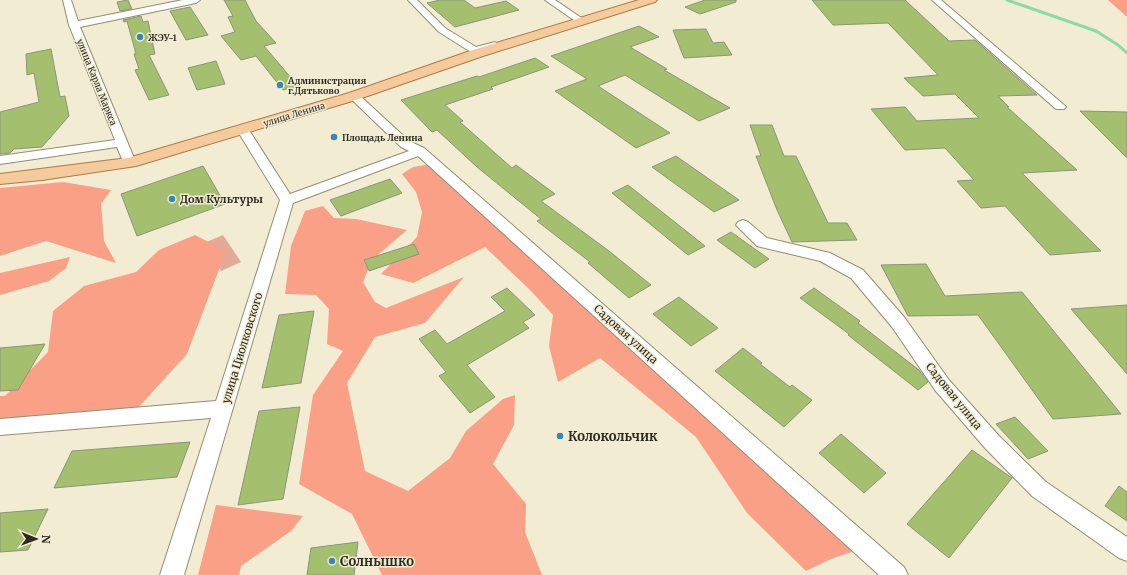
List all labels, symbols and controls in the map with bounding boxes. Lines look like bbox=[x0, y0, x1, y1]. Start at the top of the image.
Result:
marker: ЖЭУ-1 bbox=[135, 32, 145, 42]
place label: ЖЭУ-1 bbox=[148, 32, 177, 43]
street label: улица Карла Маркса bbox=[75, 37, 119, 127]
place label: Администрация г.Дятьково bbox=[287, 75, 367, 96]
marker: Администрация г.Дятьково bbox=[275, 80, 285, 90]
street label: улица Ленина bbox=[262, 99, 326, 129]
marker: Площадь Ленина bbox=[329, 132, 339, 142]
place label: Площадь Ленина bbox=[342, 132, 423, 143]
place label: Дом Культуры bbox=[180, 192, 263, 206]
marker: Дом Культуры bbox=[167, 194, 177, 204]
street label: улица Циолковского bbox=[218, 290, 266, 405]
street label: Садовая улица bbox=[591, 301, 661, 367]
street label: Садовая улица bbox=[923, 360, 985, 432]
place label: Колокольчик bbox=[568, 428, 658, 445]
marker: Колокольчик bbox=[555, 431, 565, 441]
north arrow bbox=[16, 519, 56, 559]
text: N bbox=[39, 535, 53, 544]
place label: Солнышко bbox=[340, 553, 414, 570]
marker: Солнышко bbox=[327, 556, 337, 566]

